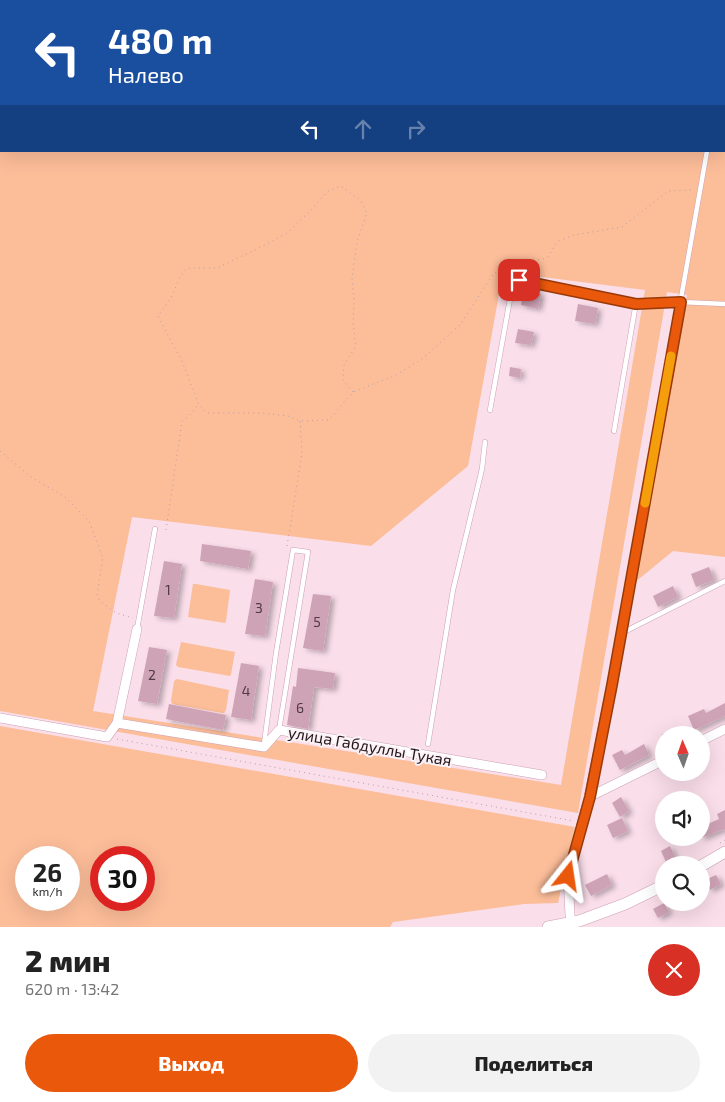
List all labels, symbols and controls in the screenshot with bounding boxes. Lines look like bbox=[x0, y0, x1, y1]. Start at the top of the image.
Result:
text: 480 m bbox=[108, 19, 213, 61]
icon: left bbox=[25, 20, 90, 85]
text: Налево bbox=[108, 61, 184, 87]
icon: left bbox=[296, 115, 324, 143]
icon: ahead bbox=[349, 115, 377, 143]
icon: right bbox=[402, 115, 430, 143]
pin bbox=[498, 259, 540, 301]
icon: arrive bbox=[505, 266, 533, 294]
house number: 1 bbox=[165, 581, 171, 598]
house number: 3 bbox=[255, 599, 263, 616]
house number: 5 bbox=[313, 613, 321, 630]
house number: 2 bbox=[148, 666, 156, 683]
house number: 4 bbox=[242, 682, 250, 699]
house number: 6 bbox=[296, 699, 304, 716]
street label: улица Габдуллы Тукая bbox=[287, 722, 453, 770]
north arrow bbox=[655, 726, 710, 781]
map controls bbox=[655, 726, 710, 911]
button: sound bbox=[655, 791, 710, 846]
speed limit sign: 30 bbox=[90, 846, 155, 911]
position arrow bbox=[541, 849, 593, 901]
button: search bbox=[655, 856, 710, 911]
text: 26 bbox=[33, 857, 62, 887]
text: km/h bbox=[33, 884, 62, 898]
text: 2 мин bbox=[25, 942, 110, 978]
button: close bbox=[648, 944, 700, 996]
text: 620 m · 13:42 bbox=[25, 979, 119, 998]
button: Выход bbox=[25, 1034, 358, 1092]
button: Поделиться bbox=[368, 1034, 700, 1092]

